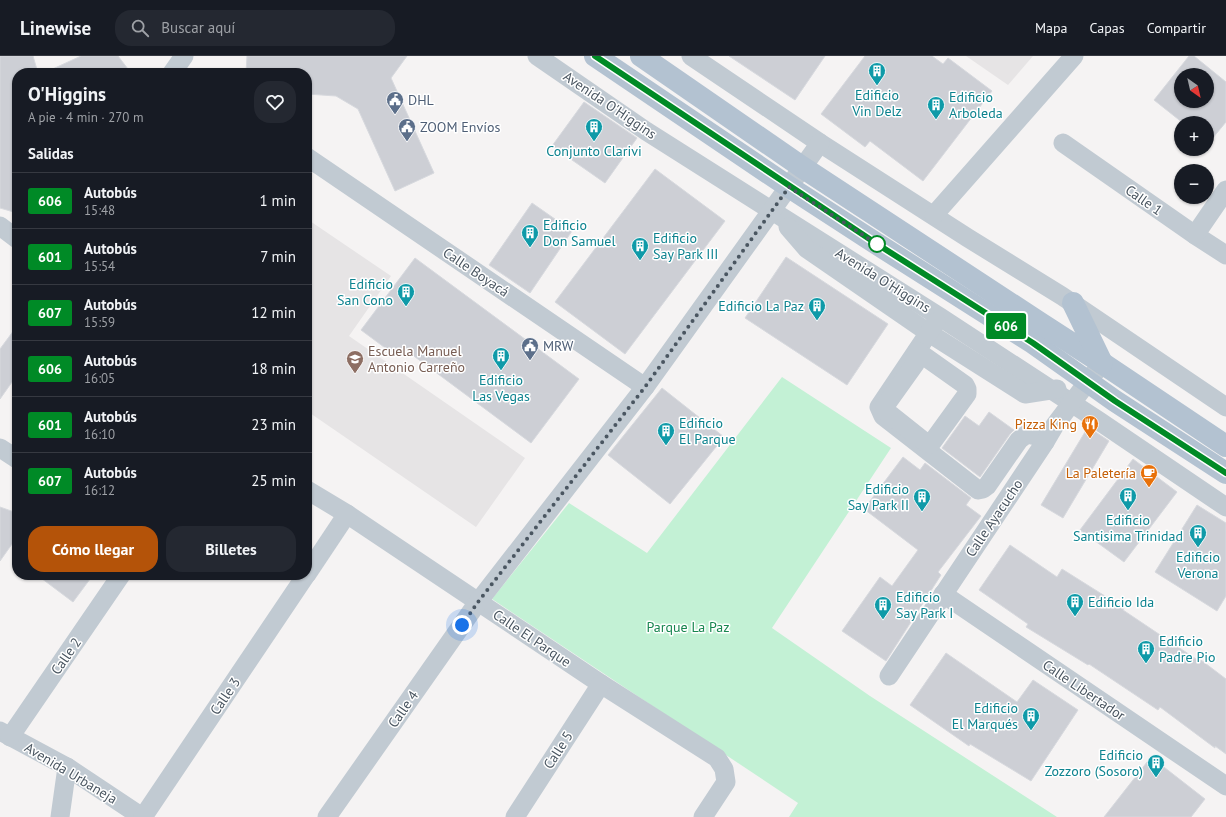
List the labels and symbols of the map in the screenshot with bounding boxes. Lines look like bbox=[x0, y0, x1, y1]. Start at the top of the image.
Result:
building icon: Edificio Vin Delz bbox=[867, 61, 887, 86]
street label: Avenida O'Higgins bbox=[560, 67, 660, 143]
north arrow bbox=[1174, 68, 1214, 108]
place label: Edificio Vin Delz bbox=[851, 86, 902, 120]
place label: Edificio Arboleda bbox=[949, 88, 1003, 122]
public building icon: DHL bbox=[385, 90, 405, 115]
place label: DHL bbox=[408, 91, 434, 109]
building icon: Edificio Arboleda bbox=[926, 95, 946, 120]
public building icon: ZOOM Envíos bbox=[397, 117, 417, 142]
building icon: Conjunto Clarivi bbox=[584, 117, 604, 142]
place label: ZOOM Envíos bbox=[420, 118, 500, 136]
place label: Conjunto Clarivi bbox=[546, 142, 642, 160]
street label: Calle 1 bbox=[1122, 181, 1166, 219]
place label: Edificio Don Samuel bbox=[543, 216, 616, 250]
building icon: Edificio Don Samuel bbox=[520, 223, 540, 248]
place label: Edificio Say Park III bbox=[653, 229, 718, 263]
unlabelled marker bbox=[868, 235, 886, 253]
building icon: Edificio Say Park III bbox=[630, 236, 650, 261]
street label: Calle Boyacá bbox=[439, 243, 513, 301]
street label: Avenida O'Higgins bbox=[832, 244, 934, 316]
place label: Edificio San Cono bbox=[337, 275, 393, 309]
building icon: Edificio San Cono bbox=[396, 282, 416, 307]
building icon: Edificio La Paz bbox=[807, 296, 827, 321]
place label: Edificio La Paz bbox=[718, 297, 804, 315]
line badge: 606 bbox=[983, 313, 1029, 339]
public building icon: MRW bbox=[520, 336, 540, 361]
place label: MRW bbox=[543, 337, 574, 355]
place label: Escuela Manuel Antonio Carreño bbox=[368, 342, 465, 376]
building icon: Edificio Las Vegas bbox=[491, 346, 511, 371]
school or university icon: Escuela Manuel Antonio Carreño bbox=[345, 349, 365, 374]
place label: Edificio Las Vegas bbox=[472, 371, 530, 405]
place label: Edificio El Parque bbox=[679, 414, 736, 448]
restaurant icon: Pizza King bbox=[1080, 414, 1100, 439]
place label: Pizza King bbox=[1015, 415, 1077, 433]
building icon: Edificio El Parque bbox=[656, 421, 676, 446]
cafe icon: La Paletería bbox=[1139, 463, 1159, 488]
place label: La Paletería bbox=[1066, 464, 1136, 482]
street label: Calle Ayacucho bbox=[961, 476, 1027, 560]
place label: Edificio Say Park II bbox=[848, 480, 909, 514]
building icon: Edificio Santisima Trinidad bbox=[1118, 486, 1138, 511]
building icon: Edificio Say Park II bbox=[912, 487, 932, 512]
place label: Edificio Santisima Trinidad bbox=[1073, 511, 1183, 545]
building icon: Edificio Verona bbox=[1188, 523, 1208, 548]
place label: Edificio Verona bbox=[1176, 548, 1220, 582]
place label: Edificio Say Park I bbox=[896, 588, 953, 622]
building icon: Edificio Ida bbox=[1065, 592, 1085, 617]
place label: Edificio Ida bbox=[1088, 593, 1154, 611]
building icon: Edificio Say Park I bbox=[873, 595, 893, 620]
street label: Calle El Parque bbox=[490, 605, 574, 671]
your location bbox=[452, 615, 472, 635]
park label: Parque La Paz bbox=[646, 618, 730, 636]
place label: Edificio Padre Pio bbox=[1159, 632, 1216, 666]
street label: Calle 2 bbox=[47, 634, 85, 678]
building icon: Edificio Padre Pio bbox=[1136, 639, 1156, 664]
street label: Calle Libertador bbox=[1039, 656, 1129, 724]
street label: Calle 3 bbox=[206, 674, 244, 718]
street label: Calle 4 bbox=[384, 687, 422, 731]
place label: Edificio El Marqués bbox=[952, 699, 1018, 733]
building icon: Edificio El Marqués bbox=[1021, 706, 1041, 731]
street label: Calle 5 bbox=[539, 728, 577, 772]
street label: Avenida Urbaneja bbox=[21, 738, 121, 808]
place label: Edificio Zozzoro (Sosoro) bbox=[1045, 746, 1143, 780]
building icon: Edificio Zozzoro (Sosoro) bbox=[1146, 753, 1166, 778]

